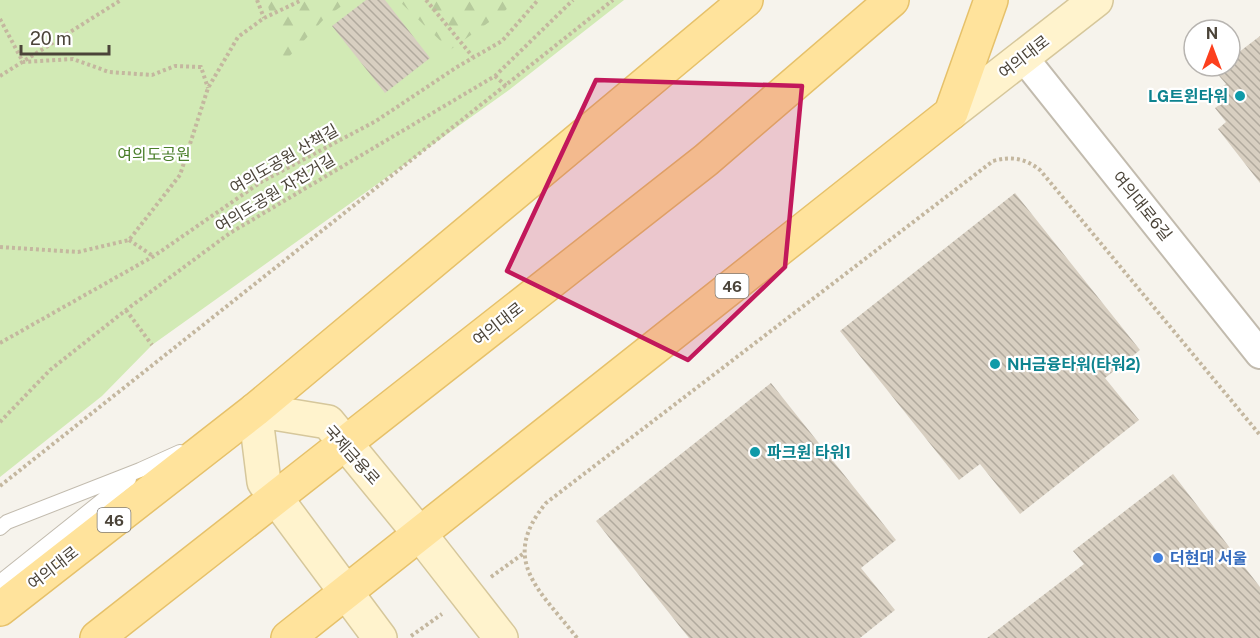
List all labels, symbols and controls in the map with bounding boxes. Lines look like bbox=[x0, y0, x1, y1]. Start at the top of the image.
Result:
scale bar bbox=[21, 18, 110, 56]
north arrow bbox=[1182, 18, 1242, 78]
text: N bbox=[1206, 24, 1218, 43]
text: 20 m bbox=[30, 28, 72, 49]
street label: 여의대로 bbox=[995, 31, 1053, 83]
place label: LG트윈타워 bbox=[1148, 87, 1228, 106]
marker: LG트윈타워 bbox=[1233, 89, 1247, 103]
street label: 여의도공원 산책길 bbox=[227, 120, 341, 198]
park label: 여의도공원 bbox=[117, 145, 191, 164]
street label: 여의도공원 자전거길 bbox=[212, 150, 338, 236]
street label: 여의대로6길 bbox=[1108, 168, 1176, 244]
road number: 46 bbox=[716, 274, 748, 298]
street label: 여의대로 bbox=[469, 298, 527, 350]
place label: NH금융타워(타워2) bbox=[1007, 355, 1141, 374]
marker: NH금융타워(타워2) bbox=[988, 357, 1002, 371]
street label: 국제금융로 bbox=[320, 421, 384, 489]
place label: 파크원 타워1 bbox=[767, 443, 851, 462]
marker: 파크원 타워1 bbox=[748, 445, 762, 459]
road number: 46 bbox=[98, 508, 130, 532]
street label: 여의대로 bbox=[24, 542, 82, 594]
place label: 더현대 서울 bbox=[1170, 549, 1247, 568]
marker: 더현대 서울 bbox=[1151, 551, 1165, 565]

